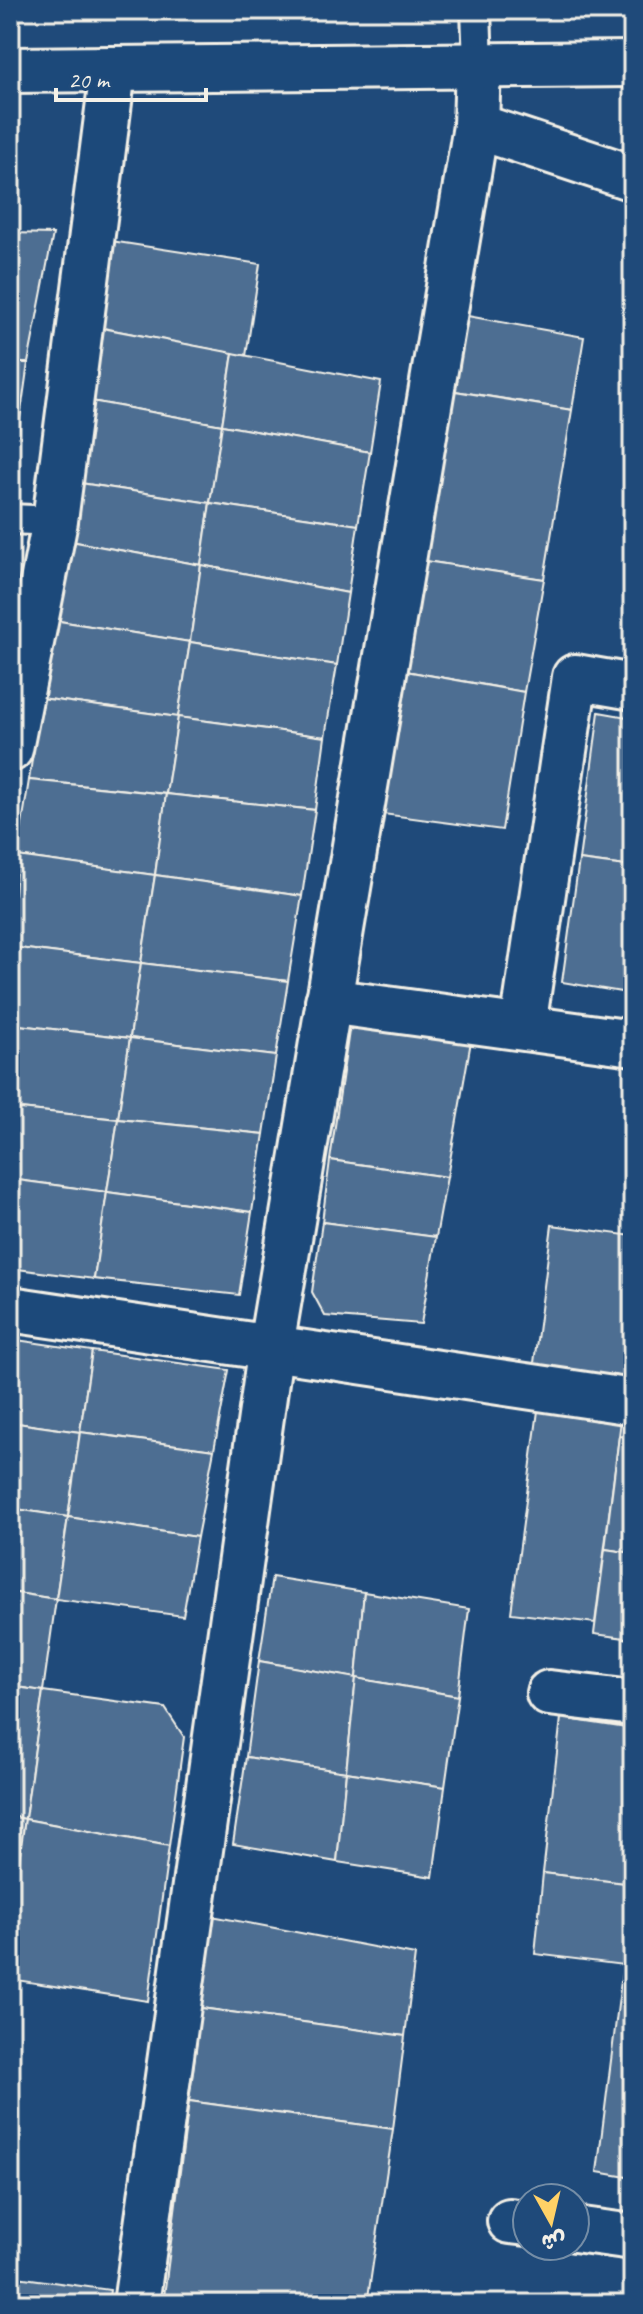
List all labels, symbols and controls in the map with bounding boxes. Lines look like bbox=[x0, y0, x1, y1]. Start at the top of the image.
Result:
scale bar bbox=[56, 52, 206, 102]
text: 20 m bbox=[68, 65, 111, 95]
north arrow bbox=[511, 2182, 591, 2262]
text: ش bbox=[540, 2225, 568, 2256]

